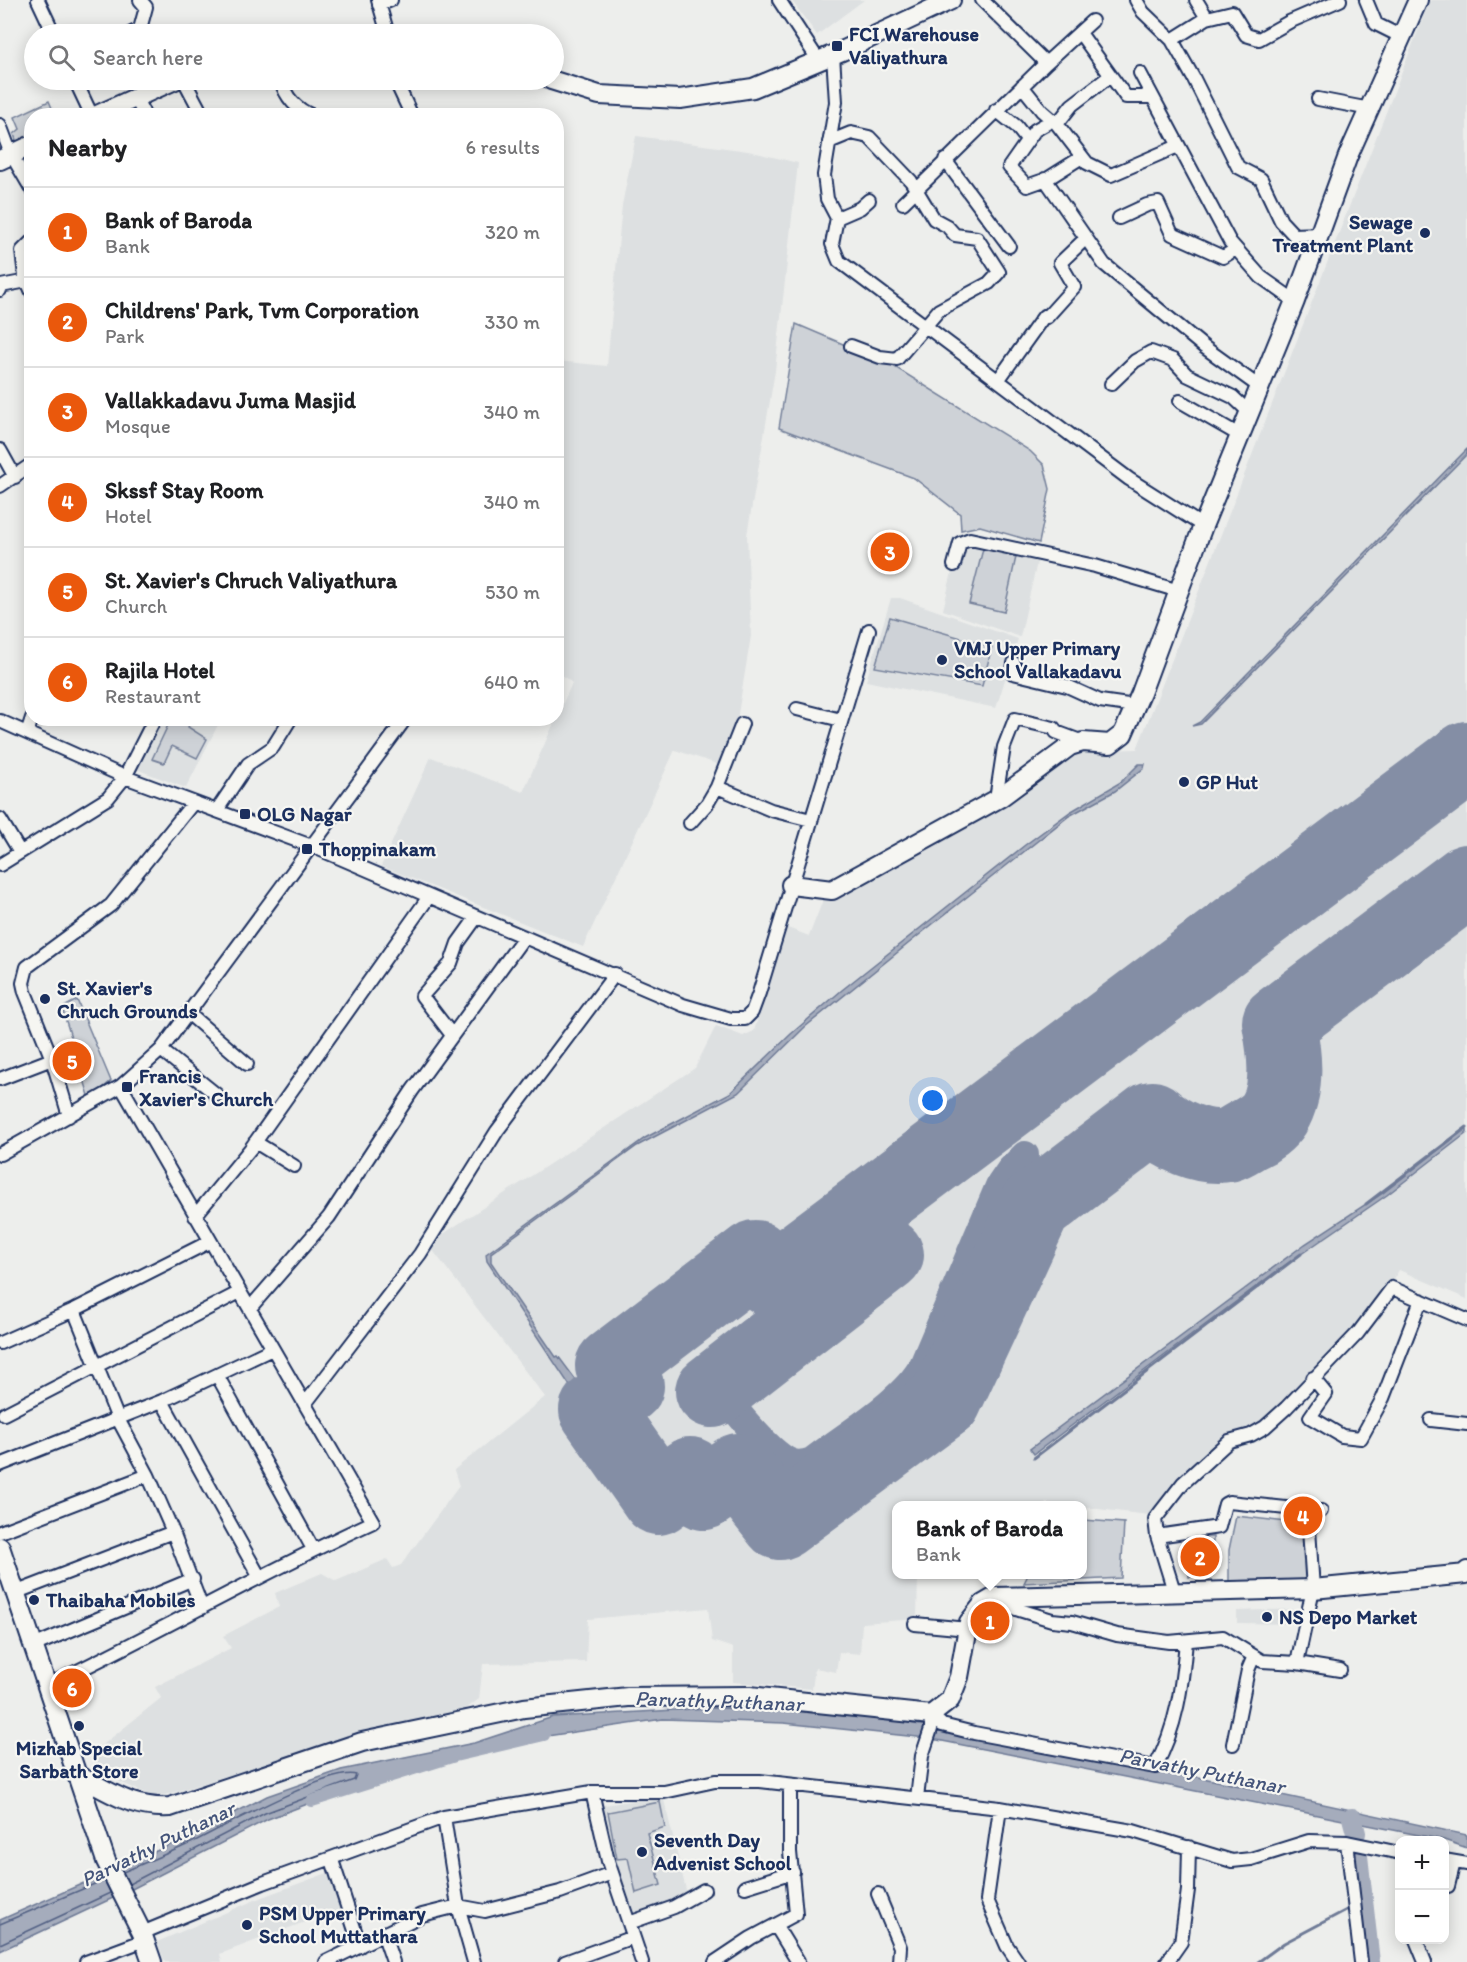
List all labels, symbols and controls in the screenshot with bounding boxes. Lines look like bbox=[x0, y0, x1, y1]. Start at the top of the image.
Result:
place label: FCI Warehouse Valiyathura bbox=[849, 22, 979, 70]
search box bbox=[24, 24, 564, 90]
marker: FCI Warehouse Valiyathura bbox=[830, 39, 844, 53]
icon: search bbox=[45, 41, 78, 74]
text: Search here bbox=[93, 44, 203, 71]
text: Nearby bbox=[48, 131, 127, 163]
text: 6 results bbox=[466, 135, 540, 159]
text: Bank of Baroda bbox=[105, 207, 252, 234]
place label: Sewage Treatment Plant bbox=[1271, 210, 1414, 257]
text: 1 bbox=[63, 220, 72, 244]
text: 320 m bbox=[485, 220, 540, 244]
marker: Sewage Treatment Plant bbox=[1418, 226, 1432, 240]
text: Bank bbox=[105, 234, 150, 258]
text: Childrens' Park, Tvm Corporation bbox=[105, 297, 419, 324]
text: 2 bbox=[62, 310, 73, 334]
text: 330 m bbox=[485, 310, 540, 334]
text: Park bbox=[105, 324, 144, 348]
text: Vallakkadavu Juma Masjid bbox=[105, 387, 356, 414]
text: 3 bbox=[62, 400, 73, 424]
text: 340 m bbox=[483, 400, 540, 424]
text: Mosque bbox=[105, 414, 171, 438]
text: Skssf Stay Room bbox=[105, 477, 264, 504]
text: 4 bbox=[61, 490, 74, 514]
text: 340 m bbox=[483, 490, 540, 514]
text: Hotel bbox=[105, 504, 152, 528]
pin: 3 bbox=[870, 530, 910, 574]
text: St. Xavier's Chruch Valiyathura bbox=[105, 567, 397, 594]
text: 5 bbox=[62, 580, 73, 604]
text: 530 m bbox=[485, 580, 540, 604]
text: Church bbox=[105, 594, 167, 618]
place label: VMJ Upper Primary School Vallakadavu bbox=[954, 636, 1121, 683]
marker: VMJ Upper Primary School Vallakadavu bbox=[935, 653, 949, 667]
text: Rajila Hotel bbox=[105, 657, 215, 684]
text: 6 bbox=[62, 670, 73, 694]
text: 640 m bbox=[484, 670, 540, 694]
text: Restaurant bbox=[105, 684, 201, 708]
place label: GP Hut bbox=[1196, 770, 1259, 794]
marker: GP Hut bbox=[1177, 775, 1191, 789]
place label: OLG Nagar bbox=[257, 802, 352, 827]
marker: OLG Nagar bbox=[238, 807, 252, 821]
place label: Thoppinakam bbox=[318, 837, 436, 862]
marker: Thoppinakam bbox=[300, 842, 314, 856]
place label: St. Xavier's Chruch Grounds bbox=[57, 976, 198, 1023]
marker: St. Xavier's Chruch Grounds bbox=[38, 992, 52, 1006]
pin: 5 bbox=[52, 1038, 92, 1084]
place label: Francis Xavier's Church bbox=[139, 1064, 273, 1111]
marker: Francis Xavier's Church bbox=[120, 1080, 134, 1094]
your location bbox=[918, 1086, 947, 1115]
pin: 4 bbox=[1284, 1494, 1322, 1538]
popup bbox=[892, 1501, 1087, 1579]
text: Bank of Baroda bbox=[916, 1515, 1063, 1542]
pin: 2 bbox=[1180, 1534, 1220, 1580]
text: Bank bbox=[916, 1542, 961, 1566]
place label: Thaibaha Mobiles bbox=[45, 1588, 195, 1612]
marker: Thaibaha Mobiles bbox=[27, 1593, 41, 1607]
pin: 1 bbox=[970, 1598, 1010, 1644]
place label: NS Depo Market bbox=[1279, 1605, 1418, 1630]
marker: NS Depo Market bbox=[1260, 1610, 1274, 1624]
pin: 6 bbox=[52, 1666, 92, 1710]
water label: Parvathy Puthanar bbox=[635, 1685, 806, 1716]
marker: Mizhab Special Sarbath Store bbox=[72, 1719, 86, 1733]
place label: Mizhab Special Sarbath Store bbox=[16, 1736, 142, 1783]
water label: Parvathy Puthanar bbox=[1117, 1742, 1290, 1799]
water label: Parvathy Puthanar bbox=[77, 1794, 241, 1892]
place label: Seventh Day Advenist School bbox=[653, 1828, 792, 1875]
map controls bbox=[1395, 1836, 1449, 1944]
button: + bbox=[1395, 1836, 1449, 1890]
marker: Seventh Day Advenist School bbox=[635, 1845, 649, 1859]
button: − bbox=[1395, 1890, 1449, 1944]
place label: PSM Upper Primary School Muttathara bbox=[259, 1901, 426, 1948]
marker: PSM Upper Primary School Muttathara bbox=[240, 1918, 254, 1932]

